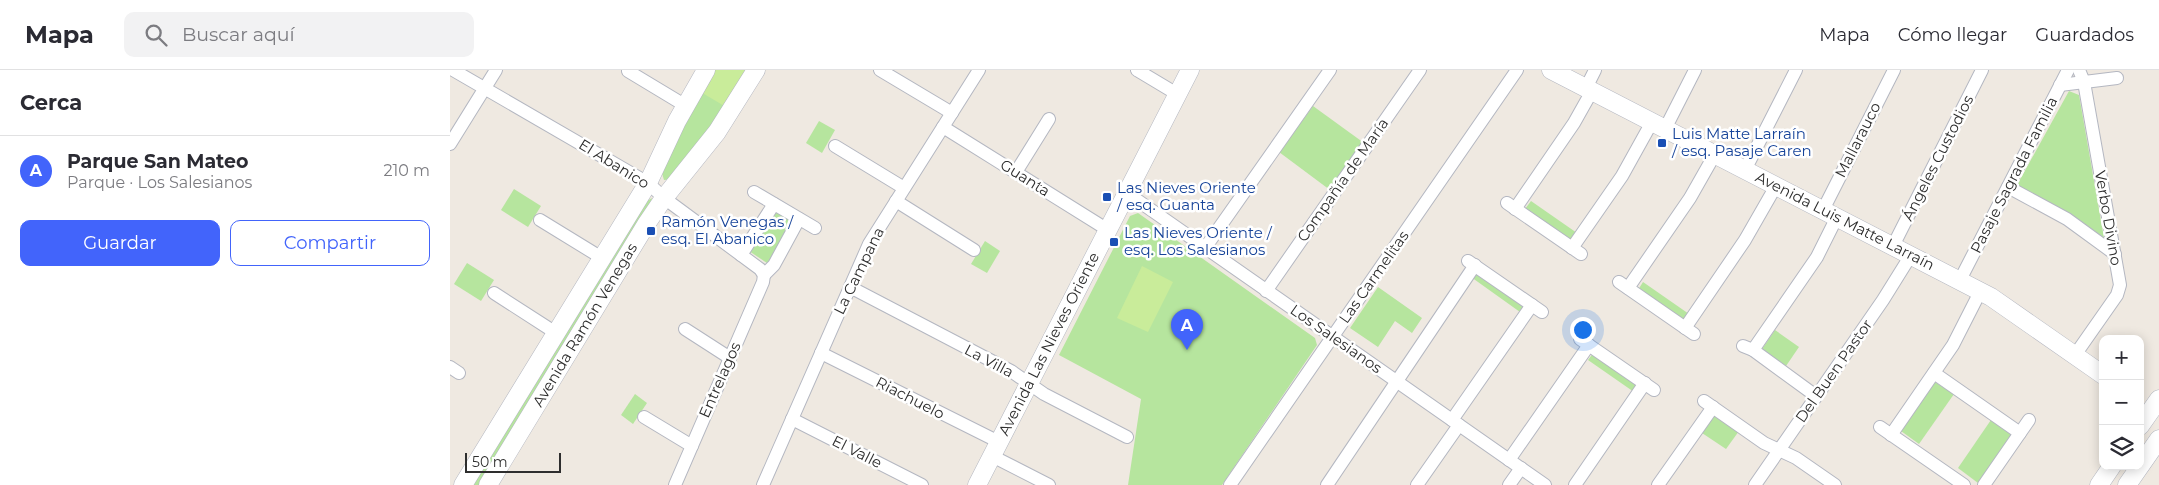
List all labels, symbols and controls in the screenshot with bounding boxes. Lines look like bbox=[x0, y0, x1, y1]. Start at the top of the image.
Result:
search box bbox=[124, 12, 474, 57]
text: Mapa bbox=[25, 20, 94, 49]
icon: search bbox=[142, 21, 170, 49]
text: Buscar aquí bbox=[182, 23, 295, 46]
text: Mapa bbox=[1819, 24, 1870, 46]
text: Cómo llegar bbox=[1898, 24, 2007, 46]
text: Guardados bbox=[2035, 24, 2134, 46]
text: Cerca bbox=[20, 90, 82, 115]
street label: Ángeles Custodios bbox=[1898, 92, 1977, 224]
street label: Pasaje Sagrada Familia bbox=[1966, 93, 2061, 256]
street label: Mallarauco bbox=[1830, 99, 1885, 181]
street label: Compañía de María bbox=[1293, 114, 1392, 245]
place label: Luis Matte Larraín / esq. Pasaje Caren bbox=[1671, 124, 1812, 160]
street label: El Abanico bbox=[575, 134, 653, 193]
marker: Luis Matte Larraín / esq. Pasaje Caren bbox=[1656, 137, 1668, 149]
text: Parque San Mateo bbox=[67, 150, 249, 173]
street label: Guanta bbox=[997, 155, 1054, 200]
text: A bbox=[30, 161, 42, 180]
text: 210 m bbox=[383, 161, 430, 180]
street label: Avenida Luis Matte Larraín bbox=[1753, 167, 1938, 274]
street label: Verbo Divino bbox=[2091, 169, 2126, 267]
text: Parque · Los Salesianos bbox=[67, 173, 252, 192]
place label: Las Nieves Oriente / esq. Guanta bbox=[1116, 178, 1256, 214]
marker: Las Nieves Oriente / esq. Guanta bbox=[1101, 191, 1113, 203]
place label: Ramón Venegas / esq. El Abanico bbox=[661, 212, 794, 248]
button: Guardar bbox=[20, 220, 220, 266]
button: Compartir bbox=[230, 220, 430, 266]
place label: Las Nieves Oriente / esq. Los Salesianos bbox=[1124, 223, 1273, 259]
street label: La Campana bbox=[829, 224, 888, 318]
marker: Ramón Venegas / esq. El Abanico bbox=[645, 225, 657, 237]
street label: Las Carmelitas bbox=[1335, 227, 1413, 327]
marker: Las Nieves Oriente / esq. Los Salesianos bbox=[1108, 236, 1120, 248]
street label: Avenida Ramón Venegas bbox=[528, 239, 641, 410]
street label: Avenida Las Nieves Oriente bbox=[994, 249, 1103, 439]
street label: Los Salesianos bbox=[1287, 300, 1386, 377]
pin: A bbox=[1171, 309, 1203, 350]
street label: Del Buen Pastor bbox=[1791, 315, 1876, 426]
your location bbox=[1570, 317, 1596, 343]
map controls bbox=[2099, 335, 2144, 470]
button: + bbox=[2099, 335, 2144, 380]
street label: Entrelagos bbox=[694, 339, 745, 421]
street label: La Villa bbox=[961, 340, 1017, 381]
street label: Riachuelo bbox=[873, 372, 948, 423]
button: − bbox=[2099, 380, 2144, 425]
button: layers bbox=[2099, 425, 2144, 470]
street label: El Valle bbox=[829, 431, 885, 472]
scale bar bbox=[465, 450, 561, 473]
text: 50 m bbox=[472, 453, 508, 471]

